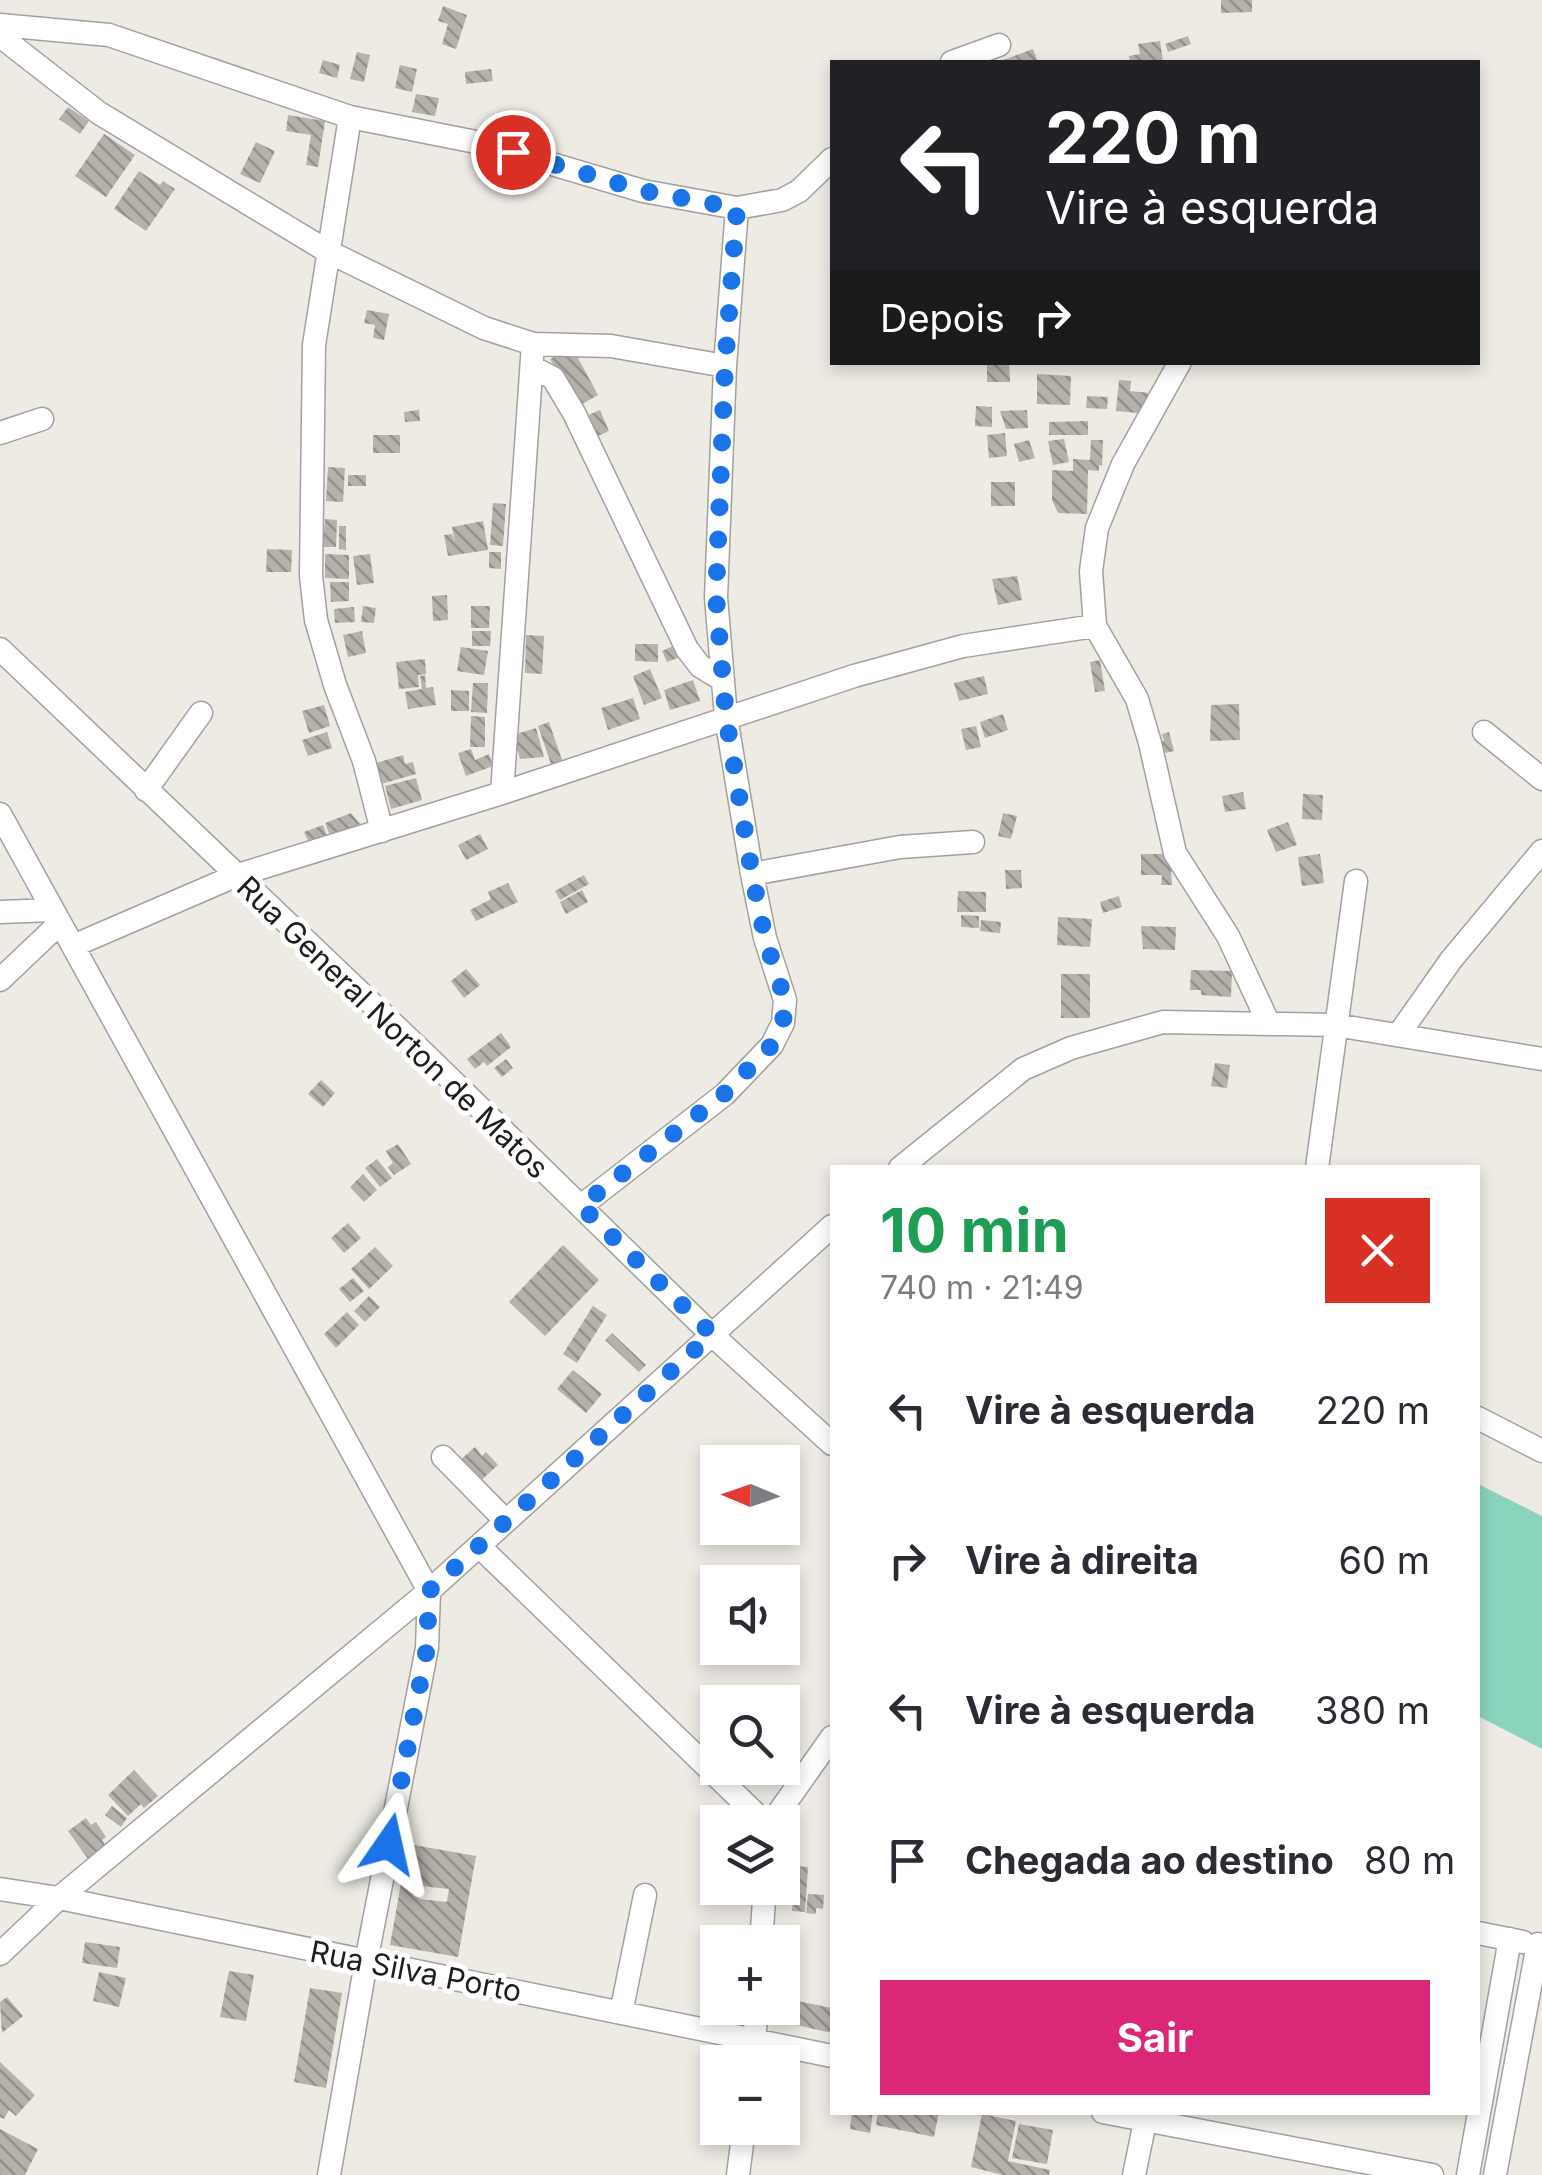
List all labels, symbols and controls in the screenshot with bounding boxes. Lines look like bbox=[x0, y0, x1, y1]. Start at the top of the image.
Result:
text: 220 m bbox=[1045, 95, 1261, 180]
icon: left bbox=[880, 100, 1010, 230]
pin bbox=[471, 110, 556, 195]
icon: arrive bbox=[486, 125, 541, 180]
text: Vire à esquerda bbox=[1045, 180, 1379, 235]
icon: right bbox=[1025, 290, 1080, 345]
text: Depois bbox=[880, 295, 1005, 341]
street label: Rua General Norton de Matos bbox=[230, 869, 556, 1185]
text: 10 min bbox=[880, 1194, 1069, 1266]
button: close bbox=[1325, 1198, 1430, 1303]
text: 740 m · 21:49 bbox=[880, 1268, 1084, 1307]
icon: left bbox=[880, 1383, 935, 1438]
text: Vire à esquerda bbox=[965, 1387, 1256, 1433]
text: 220 m bbox=[1316, 1387, 1430, 1433]
north arrow bbox=[700, 1445, 800, 1545]
map controls bbox=[700, 1445, 800, 2145]
icon: right bbox=[880, 1533, 935, 1588]
text: Vire à direita bbox=[965, 1537, 1199, 1583]
text: 60 m bbox=[1338, 1537, 1430, 1583]
button: sound bbox=[700, 1565, 800, 1665]
icon: left bbox=[880, 1683, 935, 1738]
button: search bbox=[700, 1685, 800, 1785]
text: Vire à esquerda bbox=[965, 1687, 1256, 1733]
text: 380 m bbox=[1315, 1687, 1430, 1733]
position arrow bbox=[337, 1792, 441, 1896]
button: layers bbox=[700, 1805, 800, 1905]
icon: arrive bbox=[880, 1833, 935, 1888]
text: Chegada ao destino bbox=[965, 1837, 1334, 1883]
text: 80 m bbox=[1364, 1837, 1455, 1883]
button: + bbox=[700, 1925, 800, 2025]
street label: Rua Silva Porto bbox=[307, 1933, 525, 2009]
button: Sair bbox=[880, 1980, 1430, 2095]
button: − bbox=[700, 2045, 800, 2145]

